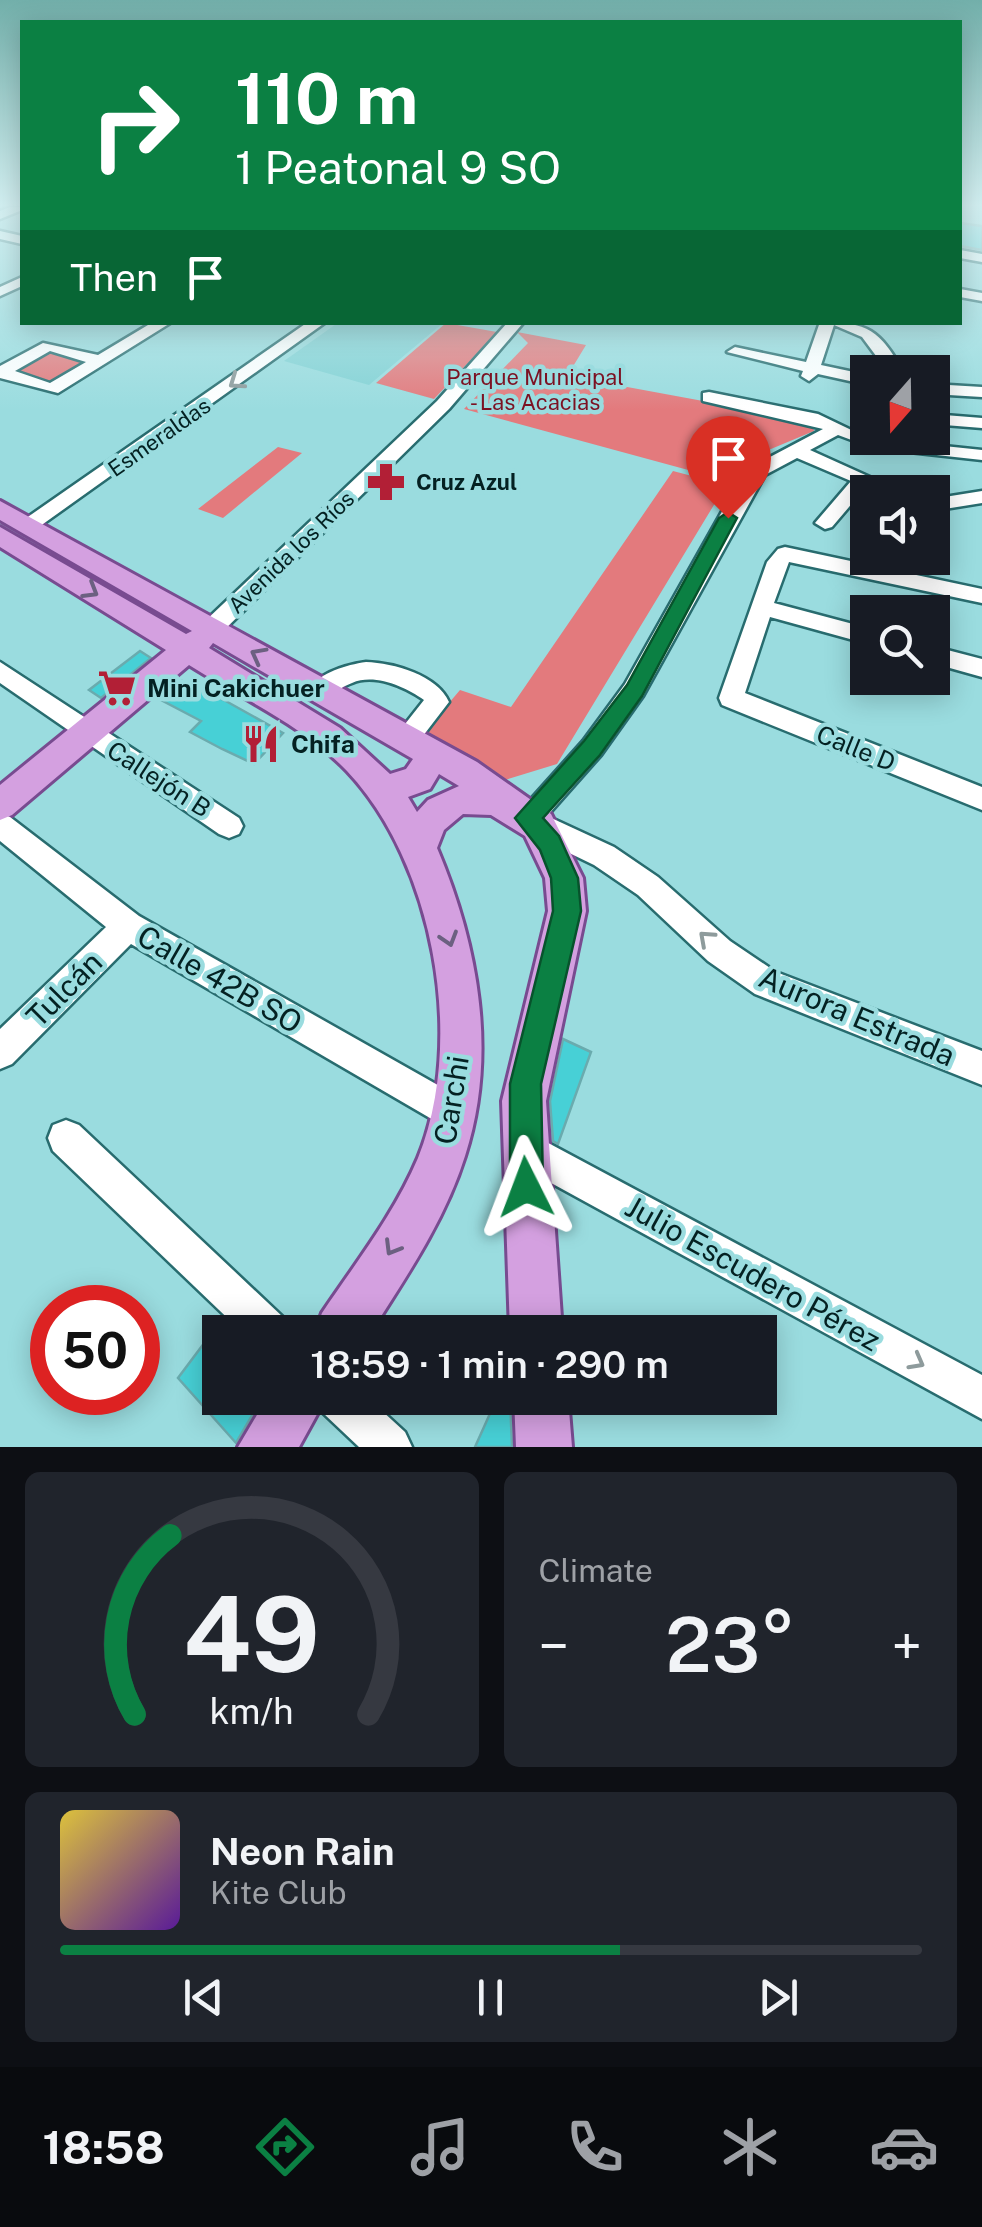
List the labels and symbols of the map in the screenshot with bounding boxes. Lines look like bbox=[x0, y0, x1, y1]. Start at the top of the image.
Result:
north arrow bbox=[850, 355, 950, 455]
park label: Parque Municipal - Las Acacias bbox=[446, 364, 624, 415]
one-way arrow bbox=[229, 370, 248, 388]
street label: Esmeraldas bbox=[103, 392, 215, 482]
pin bbox=[686, 416, 771, 519]
pharmacy icon: Cruz Azul bbox=[365, 461, 407, 503]
place label: Cruz Azul bbox=[416, 469, 517, 495]
street label: Avenida los Ríos bbox=[223, 485, 359, 619]
one-way arrow bbox=[80, 579, 98, 598]
one-way arrow bbox=[250, 647, 268, 667]
supermarket icon: Mini Cakichuer bbox=[96, 667, 138, 709]
place label: Mini Cakichuer bbox=[147, 673, 325, 703]
street label: Calle D bbox=[812, 719, 900, 777]
restaurant icon: Chifa bbox=[240, 723, 282, 765]
place label: Chifa bbox=[291, 729, 355, 759]
street label: Callejón B bbox=[102, 735, 216, 823]
street label: Calle 42B SO bbox=[131, 917, 309, 1041]
one-way arrow bbox=[437, 930, 458, 947]
one-way arrow bbox=[699, 932, 718, 950]
street label: Tulcán bbox=[19, 944, 109, 1034]
street label: Aurora Estrada bbox=[754, 959, 960, 1073]
street label: Carchi bbox=[426, 1053, 476, 1147]
position arrow bbox=[474, 1135, 578, 1239]
street label: Julio Escudero Pérez bbox=[619, 1188, 887, 1358]
one-way arrow bbox=[385, 1237, 404, 1255]
speed limit sign: 50 bbox=[30, 1285, 160, 1415]
one-way arrow bbox=[906, 1350, 924, 1369]

